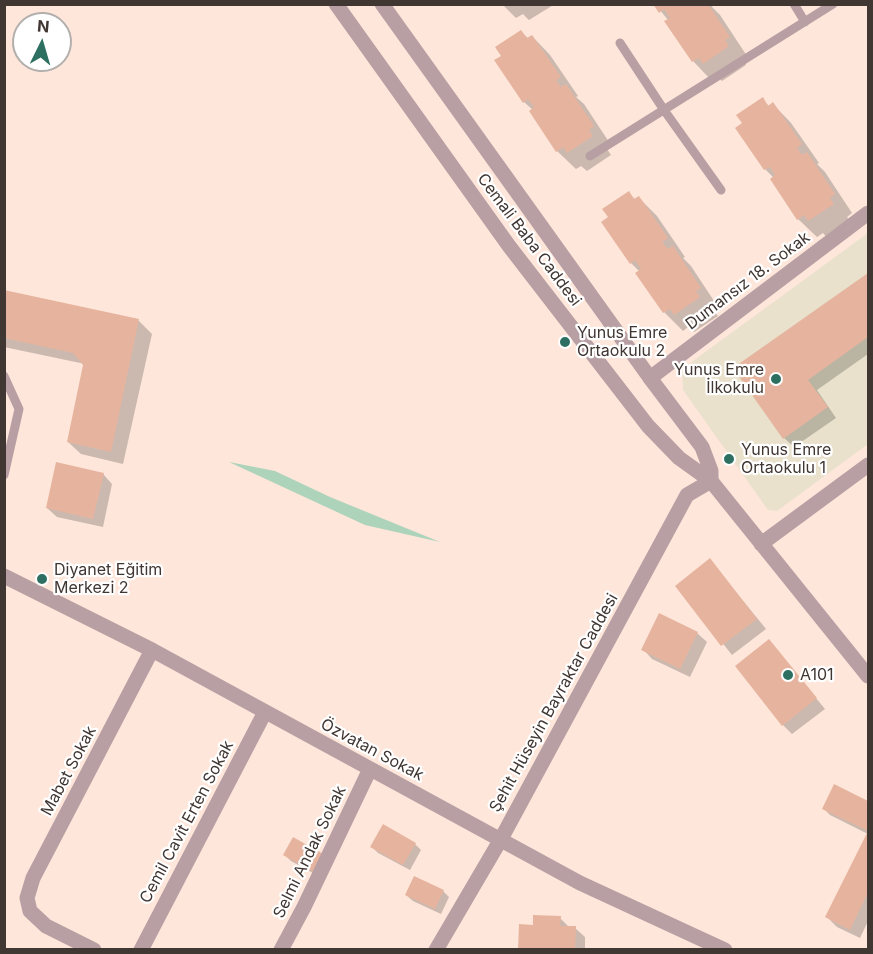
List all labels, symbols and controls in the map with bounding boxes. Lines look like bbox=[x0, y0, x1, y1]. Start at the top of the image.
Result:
north arrow bbox=[12, 12, 72, 72]
text: N bbox=[36, 16, 50, 37]
street label: Cemali Baba Caddesi bbox=[473, 170, 585, 310]
street label: Dumansız 18. Sokak bbox=[682, 228, 814, 334]
place label: Yunus Emre Ortaokulu 2 bbox=[577, 323, 667, 361]
marker: Yunus Emre Ortaokulu 2 bbox=[558, 335, 572, 349]
place label: Yunus Emre İlkokulu bbox=[674, 360, 764, 398]
marker: Yunus Emre İlkokulu bbox=[769, 372, 783, 386]
place label: Yunus Emre Ortaokulu 1 bbox=[741, 440, 831, 478]
marker: Yunus Emre Ortaokulu 1 bbox=[722, 452, 736, 466]
place label: Diyanet Eğitim Merkezi 2 bbox=[54, 560, 162, 598]
marker: Diyanet Eğitim Merkezi 2 bbox=[35, 572, 49, 586]
street label: Şehit Hüseyin Bayraktar Caddesi bbox=[486, 590, 622, 816]
place label: A101 bbox=[800, 665, 834, 685]
marker: A101 bbox=[781, 668, 795, 682]
street label: Özvatan Sokak bbox=[317, 715, 427, 785]
street label: Mabet Sokak bbox=[37, 723, 101, 819]
street label: Cemil Cavit Erten Sokak bbox=[136, 738, 238, 906]
street label: Selmi Andak Sokak bbox=[270, 783, 350, 921]

